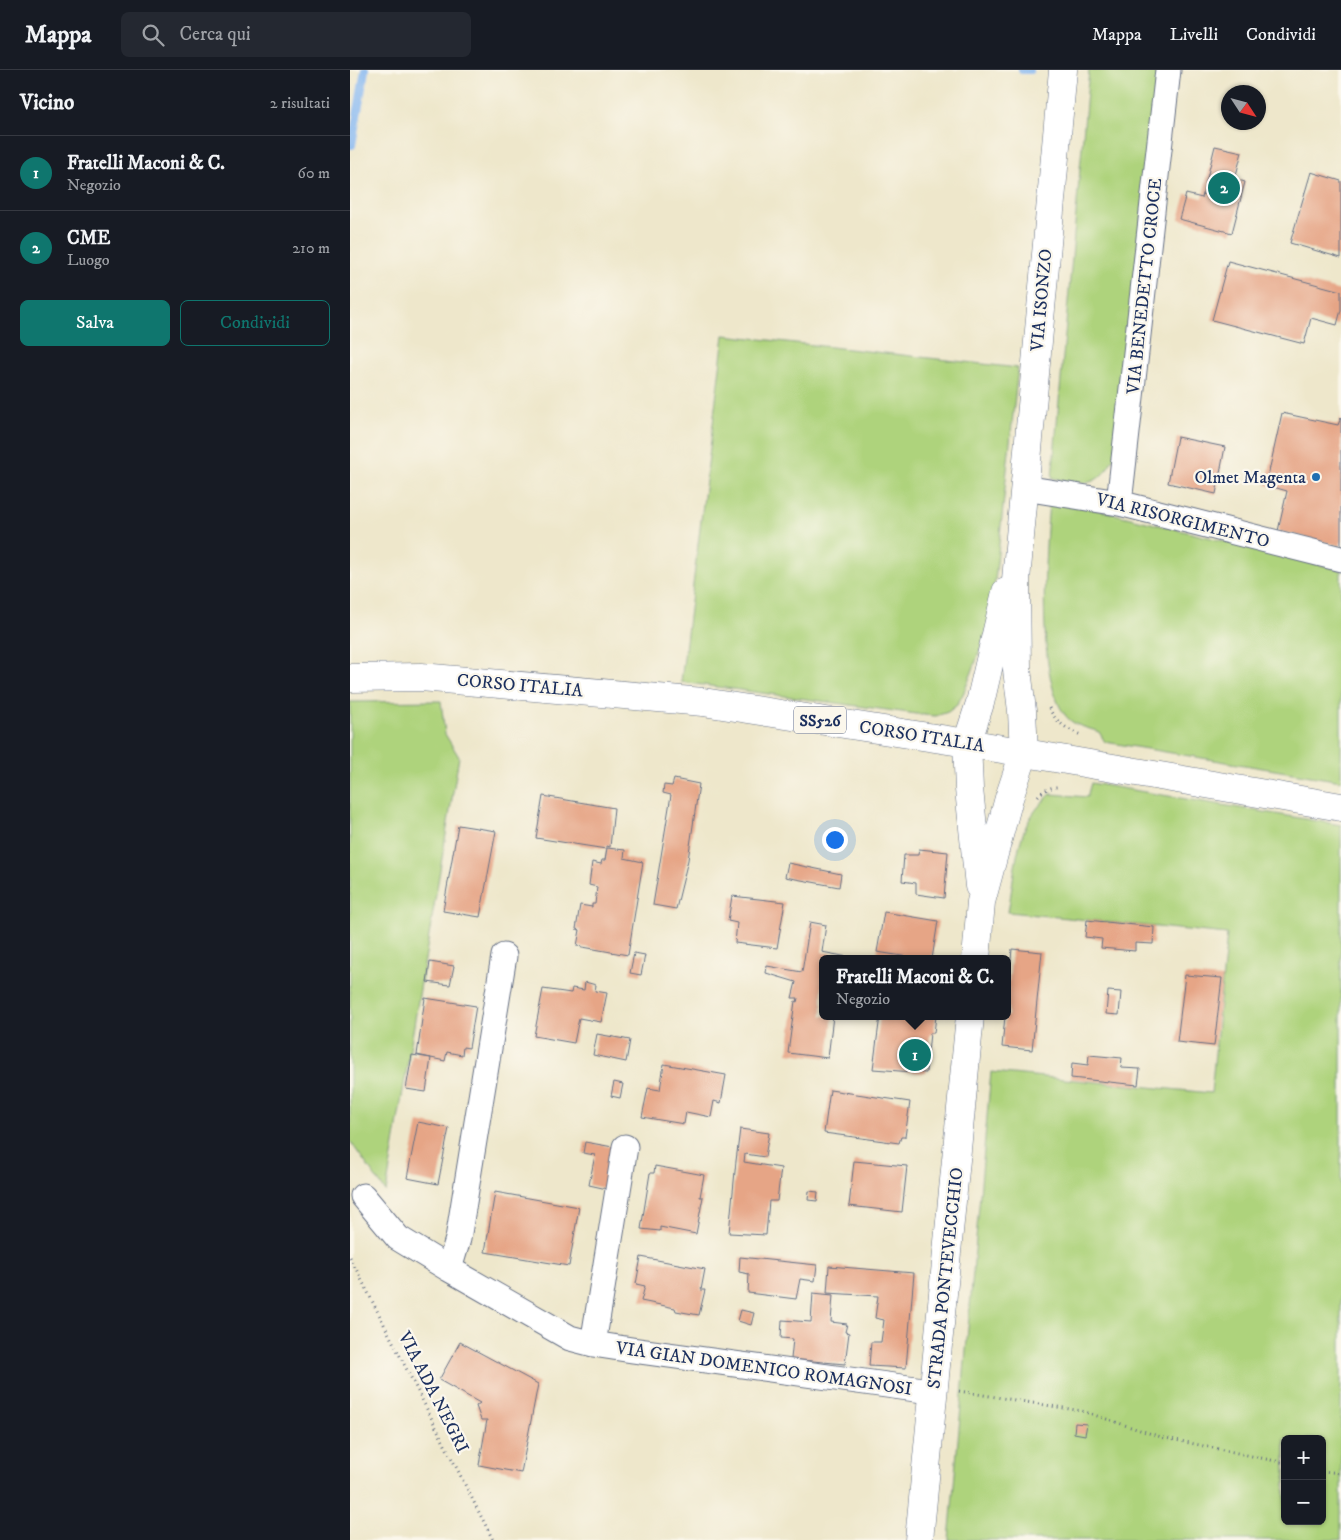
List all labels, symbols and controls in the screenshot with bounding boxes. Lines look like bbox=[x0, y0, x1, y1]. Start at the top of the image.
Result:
search box bbox=[121, 12, 471, 57]
text: Mappa bbox=[25, 20, 91, 50]
icon: search bbox=[139, 21, 167, 49]
text: Cerca qui bbox=[179, 23, 251, 46]
text: Mappa bbox=[1092, 24, 1142, 46]
text: Livelli bbox=[1170, 24, 1218, 46]
text: Condividi bbox=[1246, 24, 1316, 46]
north arrow bbox=[1221, 85, 1266, 130]
text: Vicino bbox=[20, 90, 74, 116]
text: 2 risultati bbox=[270, 93, 330, 113]
text: Fratelli Maconi & C. bbox=[67, 152, 225, 175]
text: 1 bbox=[33, 163, 39, 183]
text: 60 m bbox=[298, 163, 330, 183]
pin: 2 bbox=[1208, 169, 1240, 207]
text: Negozio bbox=[67, 175, 121, 195]
street label: VIA BENEDETTO CROCE bbox=[1123, 177, 1167, 396]
text: CME bbox=[67, 227, 110, 250]
text: 2 bbox=[32, 238, 40, 258]
text: 210 m bbox=[292, 238, 330, 258]
street label: VIA ISONZO bbox=[1026, 248, 1057, 353]
text: Luogo bbox=[67, 250, 110, 270]
button: Salva bbox=[20, 300, 170, 346]
button: Condividi bbox=[180, 300, 330, 346]
place label: Olmet Magenta bbox=[1194, 467, 1306, 489]
marker: Olmet Magenta bbox=[1310, 471, 1322, 483]
street label: VIA RISORGIMENTO bbox=[1093, 489, 1272, 553]
street label: CORSO ITALIA bbox=[456, 670, 584, 703]
road number: SS526 bbox=[794, 706, 846, 734]
street label: CORSO ITALIA bbox=[858, 716, 987, 758]
your location bbox=[822, 827, 848, 853]
popup bbox=[819, 955, 1011, 1020]
text: Fratelli Maconi & C. bbox=[836, 966, 994, 989]
text: Negozio bbox=[836, 989, 890, 1009]
pin: 1 bbox=[899, 1036, 931, 1074]
street label: STRADA PONTEVECCHIO bbox=[923, 1166, 969, 1390]
street label: VIA ADA NEGRI bbox=[393, 1327, 473, 1457]
street label: VIA GIAN DOMENICO ROMAGNOSI bbox=[613, 1337, 913, 1401]
map controls bbox=[1281, 1435, 1326, 1525]
button: + bbox=[1281, 1435, 1326, 1480]
button: − bbox=[1281, 1480, 1326, 1525]

